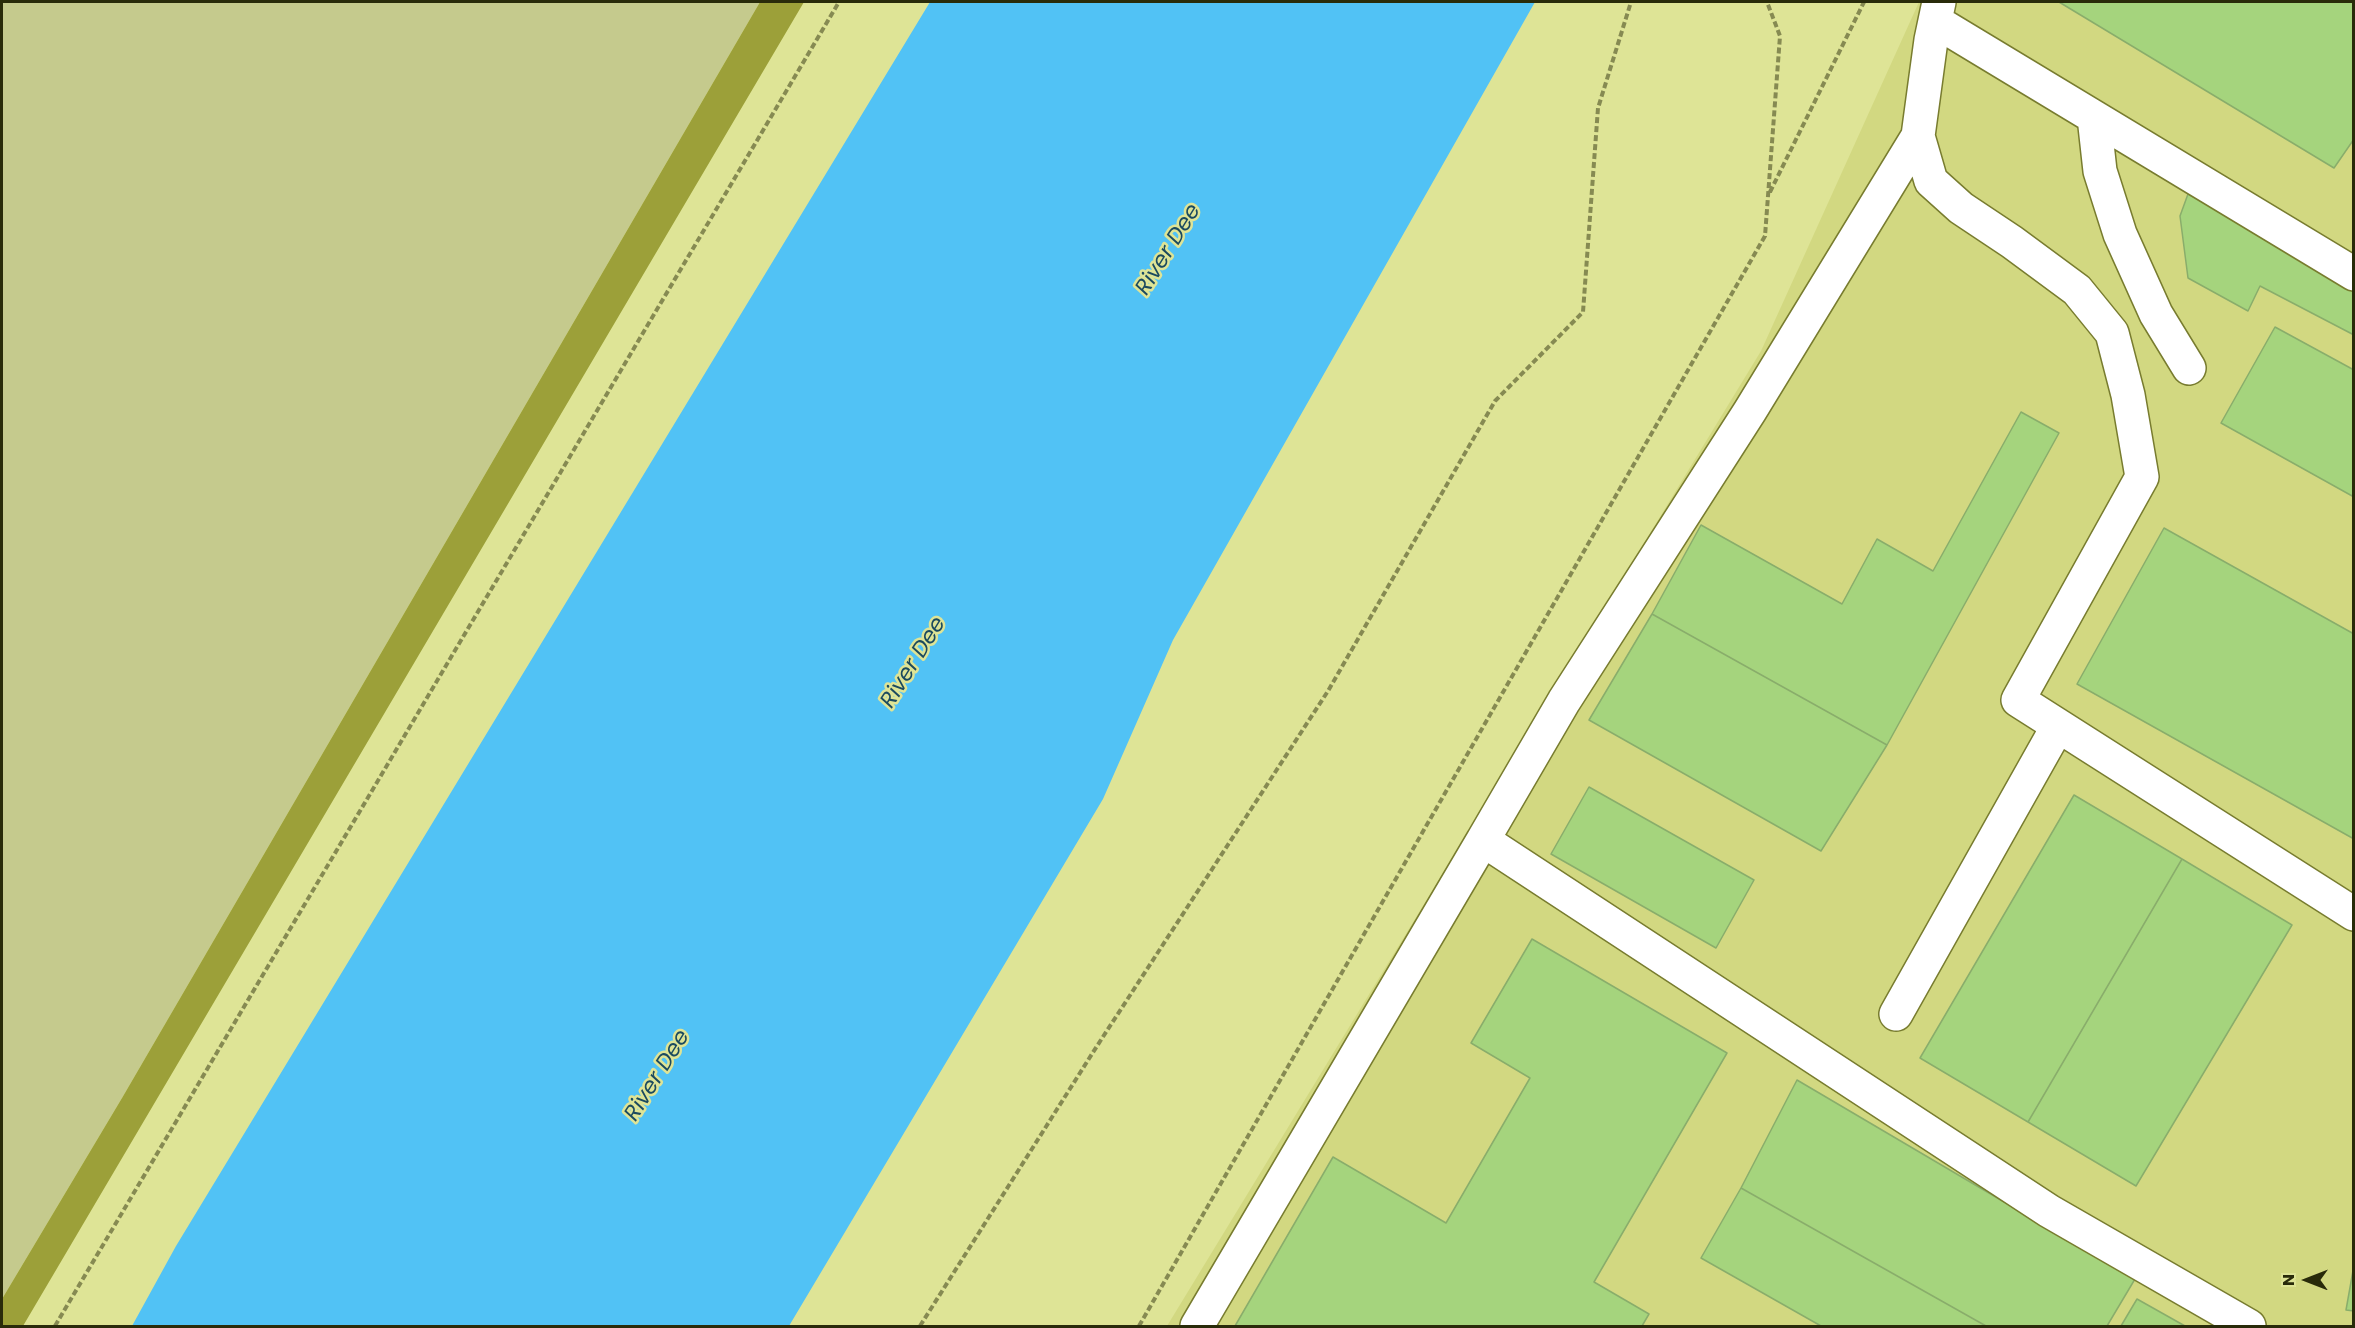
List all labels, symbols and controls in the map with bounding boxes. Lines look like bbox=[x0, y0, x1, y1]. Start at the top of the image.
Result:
water label: River Dee bbox=[1131, 200, 1207, 300]
water label: River Dee bbox=[876, 613, 952, 713]
water label: River Dee bbox=[620, 1026, 696, 1126]
north arrow bbox=[2277, 1250, 2337, 1310]
text: N bbox=[2277, 1274, 2300, 1286]

